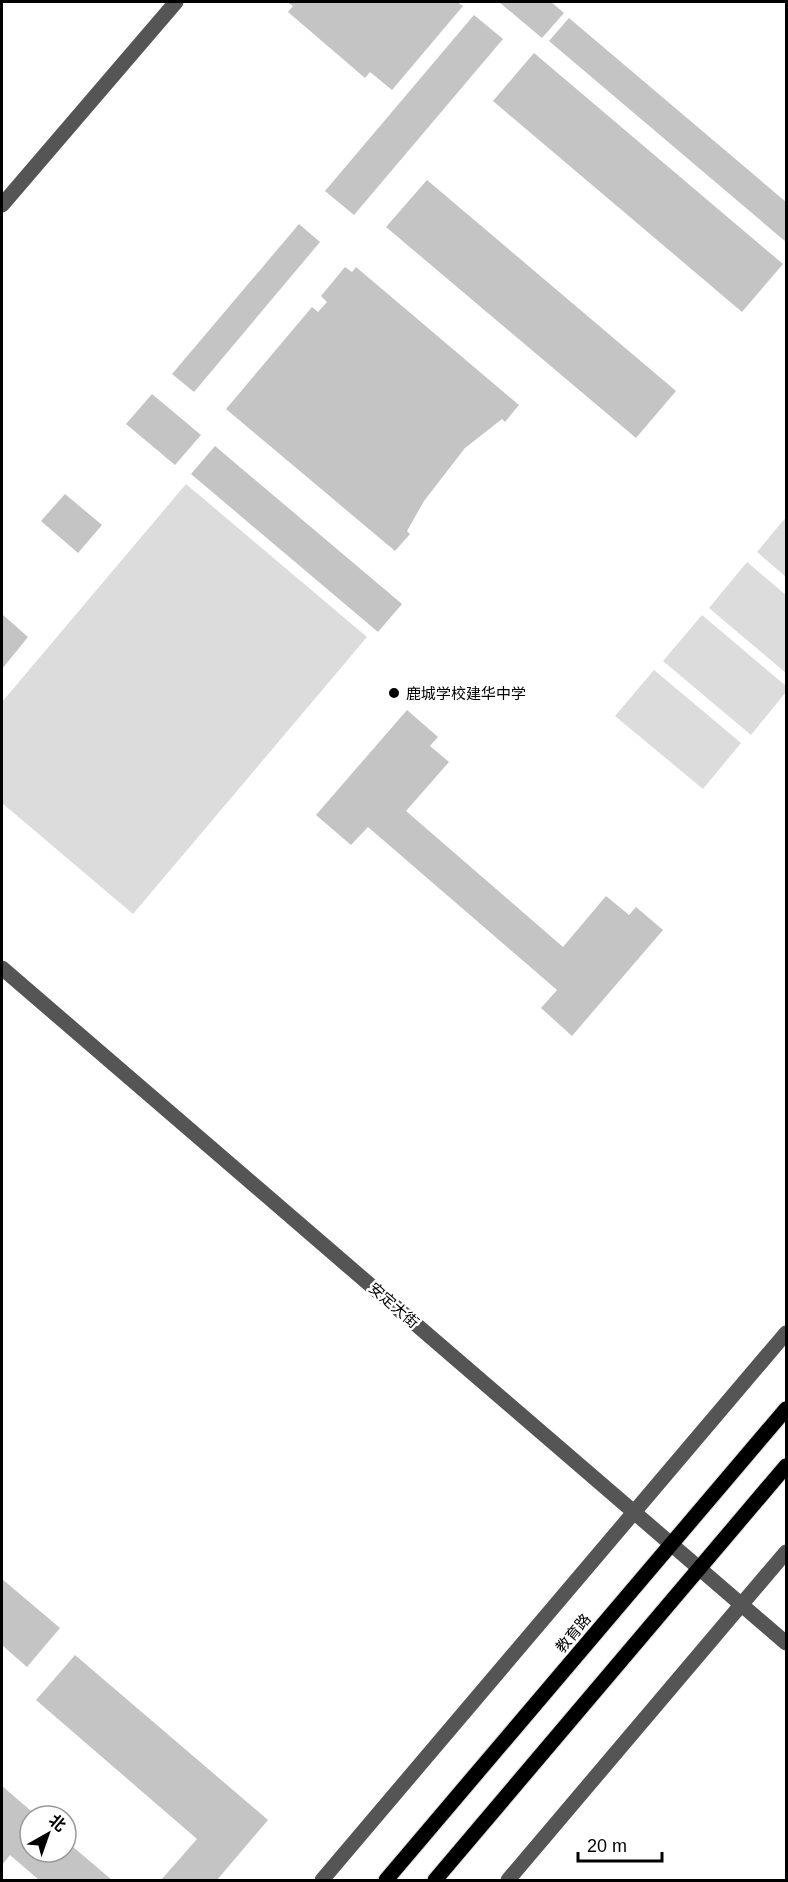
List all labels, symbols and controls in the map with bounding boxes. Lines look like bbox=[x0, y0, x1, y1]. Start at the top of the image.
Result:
place label: 鹿城学校建华中学 bbox=[406, 685, 526, 702]
marker: 鹿城学校建华中学 bbox=[387, 686, 401, 700]
street label: 安定大街 bbox=[366, 1279, 422, 1331]
street label: 教育路 bbox=[552, 1610, 594, 1656]
north arrow bbox=[18, 1804, 78, 1864]
text: 北 bbox=[46, 1811, 69, 1835]
scale bar bbox=[578, 1825, 662, 1863]
text: 20 m bbox=[587, 1836, 627, 1856]

